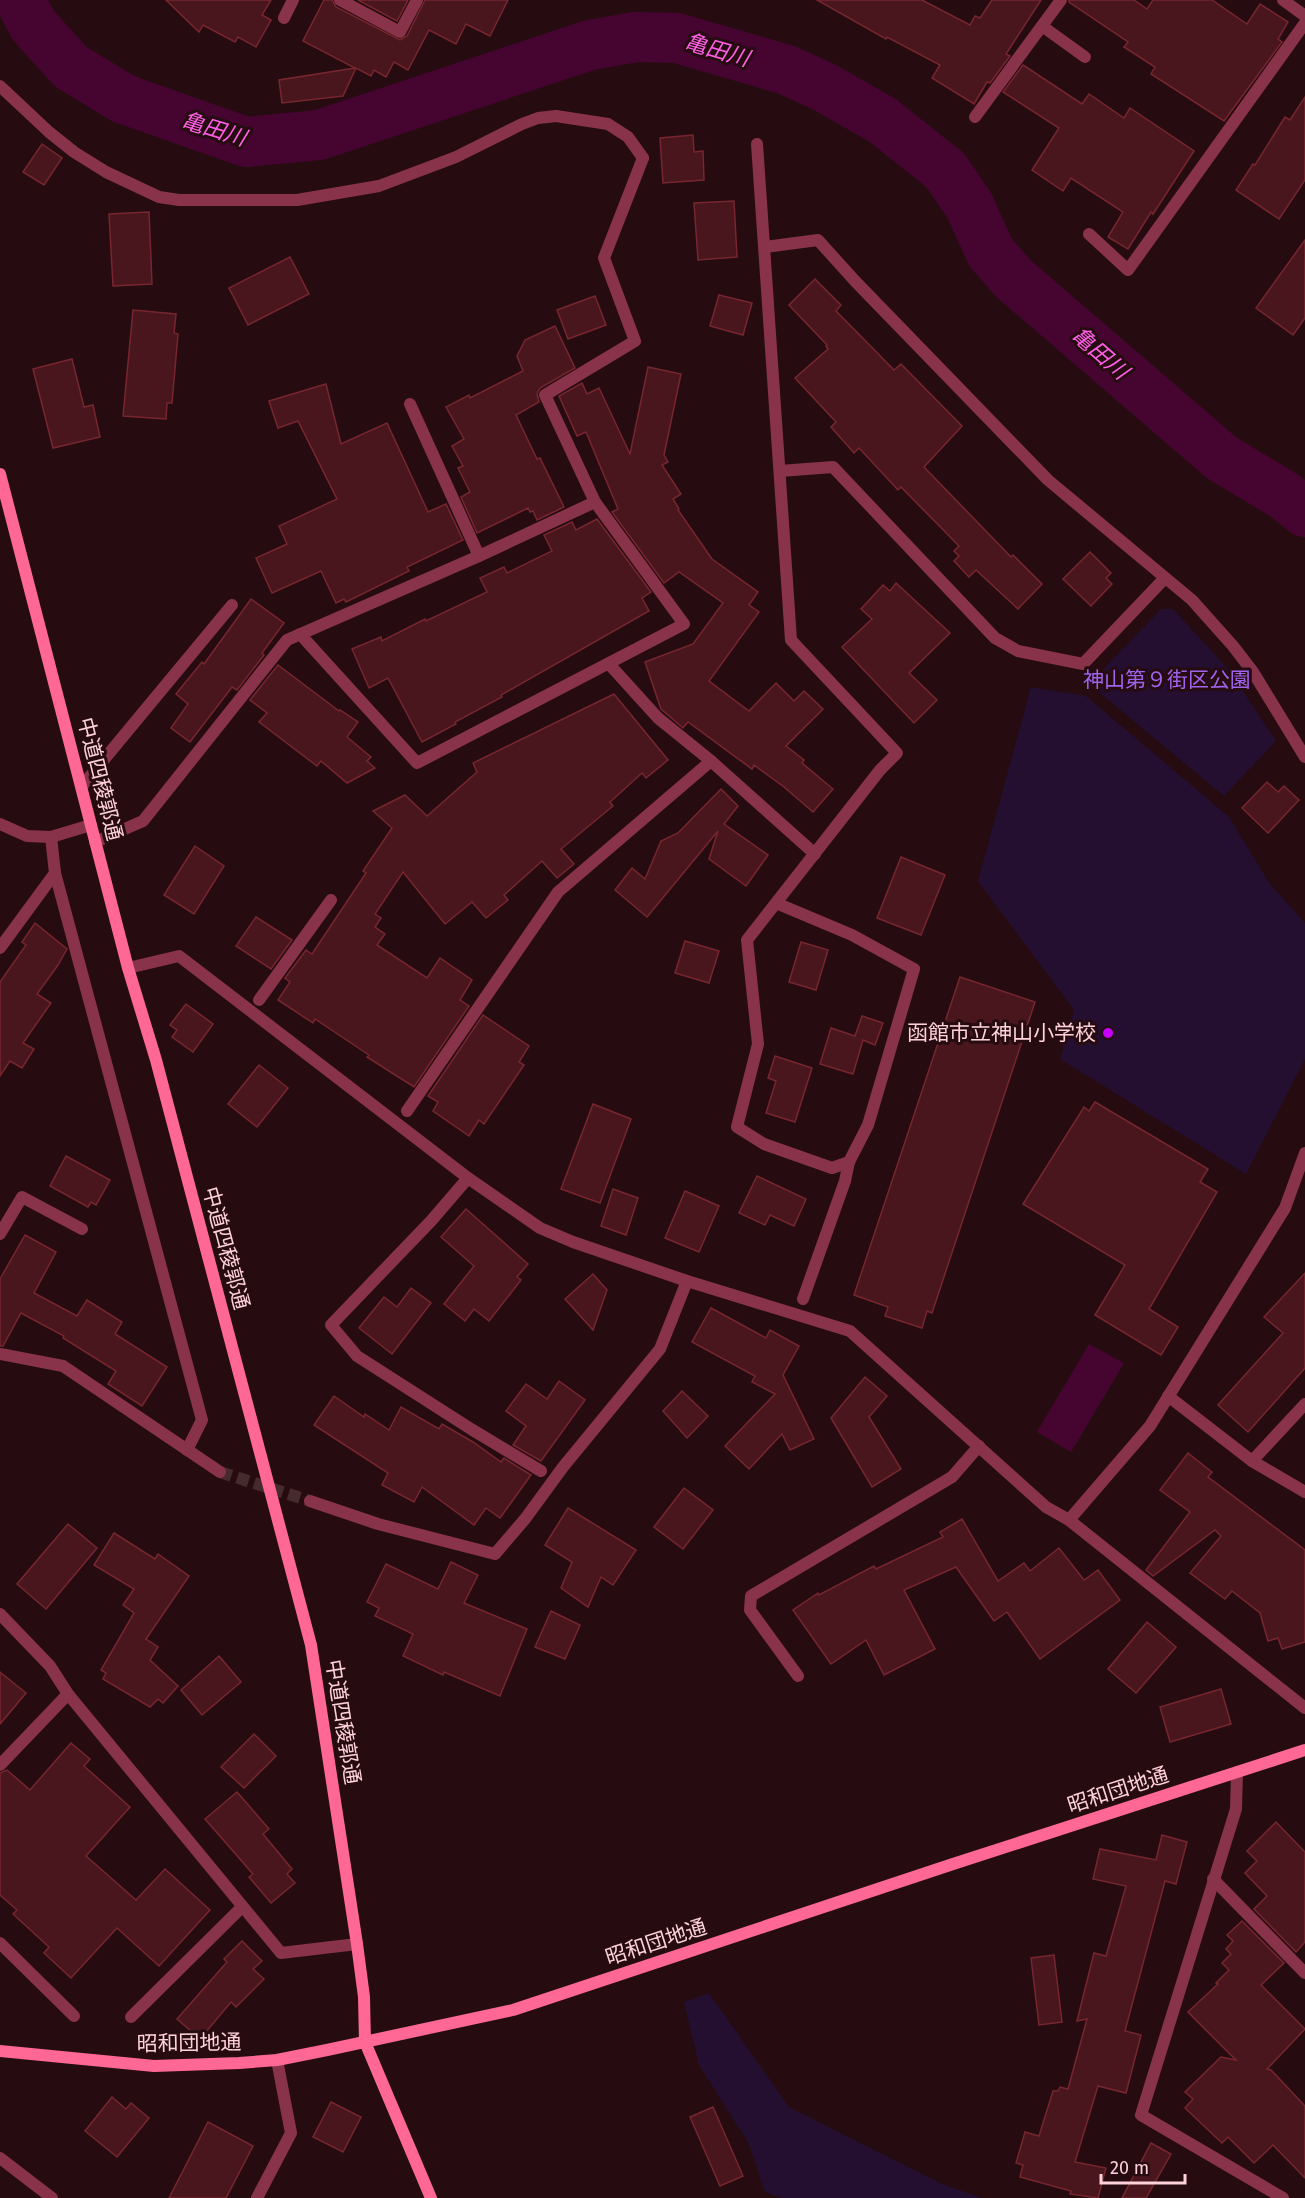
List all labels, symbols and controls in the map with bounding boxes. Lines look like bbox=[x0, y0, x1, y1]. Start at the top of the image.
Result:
water label: 亀田川 bbox=[682, 28, 754, 73]
water label: 亀田川 bbox=[178, 106, 251, 152]
water label: 亀田川 bbox=[1066, 321, 1135, 386]
park label: 神山第９街区公園 bbox=[1083, 667, 1251, 693]
street label: 中道四稜郭通 bbox=[72, 715, 128, 843]
place label: 函館市立神山小学校 bbox=[907, 1020, 1096, 1046]
marker: 函館市立神山小学校 bbox=[1101, 1026, 1115, 1040]
street label: 中道四稜郭通 bbox=[197, 1184, 255, 1312]
street label: 中道四稜郭通 bbox=[320, 1658, 366, 1786]
street label: 昭和団地通 bbox=[1064, 1761, 1172, 1819]
street label: 昭和団地通 bbox=[602, 1913, 710, 1971]
street label: 昭和団地通 bbox=[136, 2029, 242, 2057]
scale bar bbox=[1101, 2147, 1185, 2185]
text: 20 m bbox=[1110, 2157, 1149, 2179]

